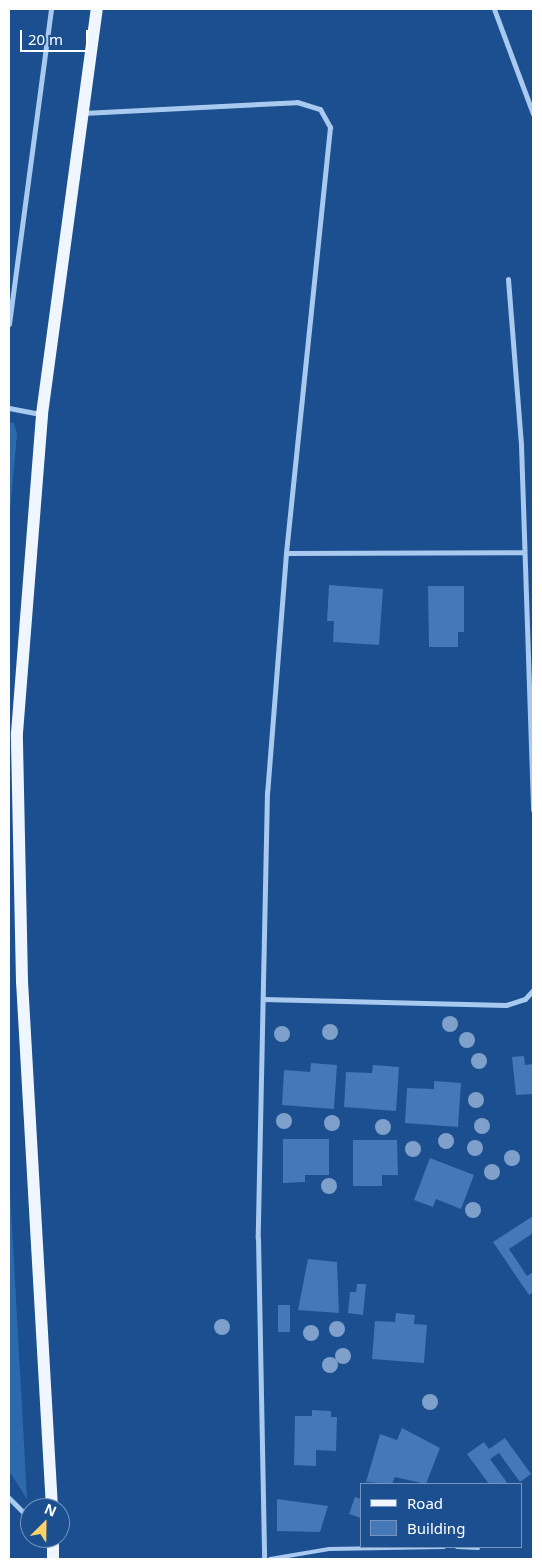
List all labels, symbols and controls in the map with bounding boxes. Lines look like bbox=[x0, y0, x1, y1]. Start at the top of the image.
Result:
scale bar bbox=[22, 20, 90, 52]
text: 20 m bbox=[28, 29, 63, 49]
legend bbox=[360, 1483, 522, 1548]
text: Road bbox=[407, 1493, 443, 1513]
north arrow bbox=[20, 1498, 70, 1548]
text: N bbox=[42, 1499, 60, 1521]
text: Building bbox=[407, 1518, 465, 1538]

